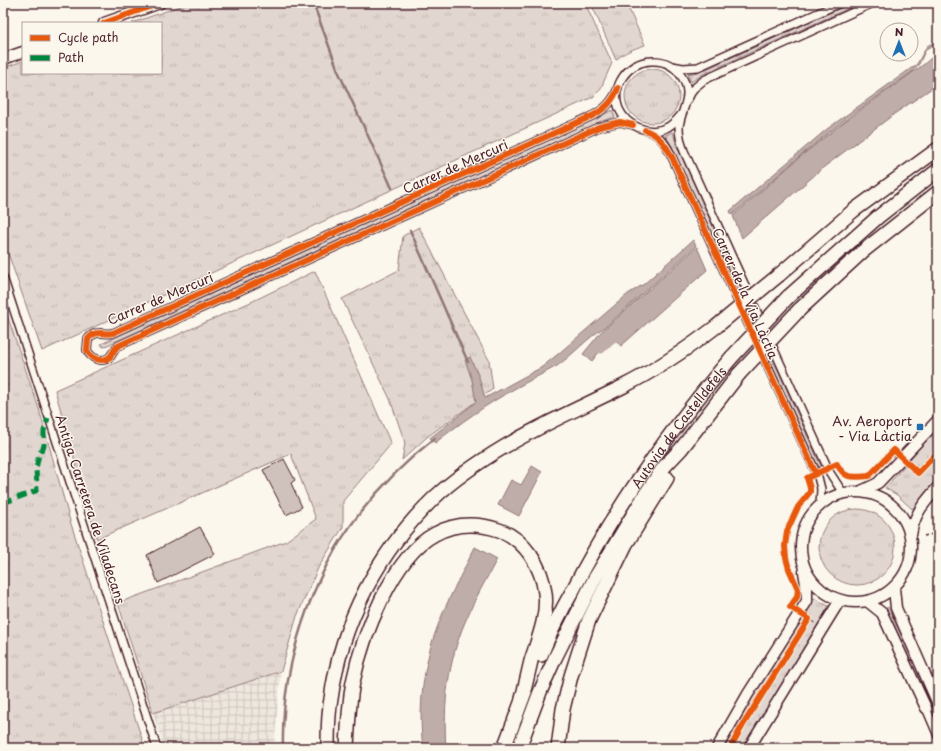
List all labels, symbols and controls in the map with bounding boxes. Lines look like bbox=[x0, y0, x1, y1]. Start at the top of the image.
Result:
legend bbox=[22, 22, 162, 74]
north arrow bbox=[879, 22, 919, 62]
text: N bbox=[895, 23, 904, 40]
text: Cycle path bbox=[58, 28, 119, 46]
text: Path bbox=[58, 48, 84, 66]
street label: Carrer de Mercuri bbox=[399, 134, 511, 198]
street label: Carrer de la Via Làctia bbox=[708, 224, 784, 362]
street label: Carrer de Mercuri bbox=[104, 267, 216, 329]
street label: Autovia de Castelldefels bbox=[626, 362, 730, 491]
place label: Av. Aeroport - Via Làctia bbox=[832, 411, 912, 445]
street label: Antiga Carretera de Viladecans bbox=[51, 412, 131, 606]
marker: Av. Aeroport - Via Làctia bbox=[915, 422, 925, 432]

